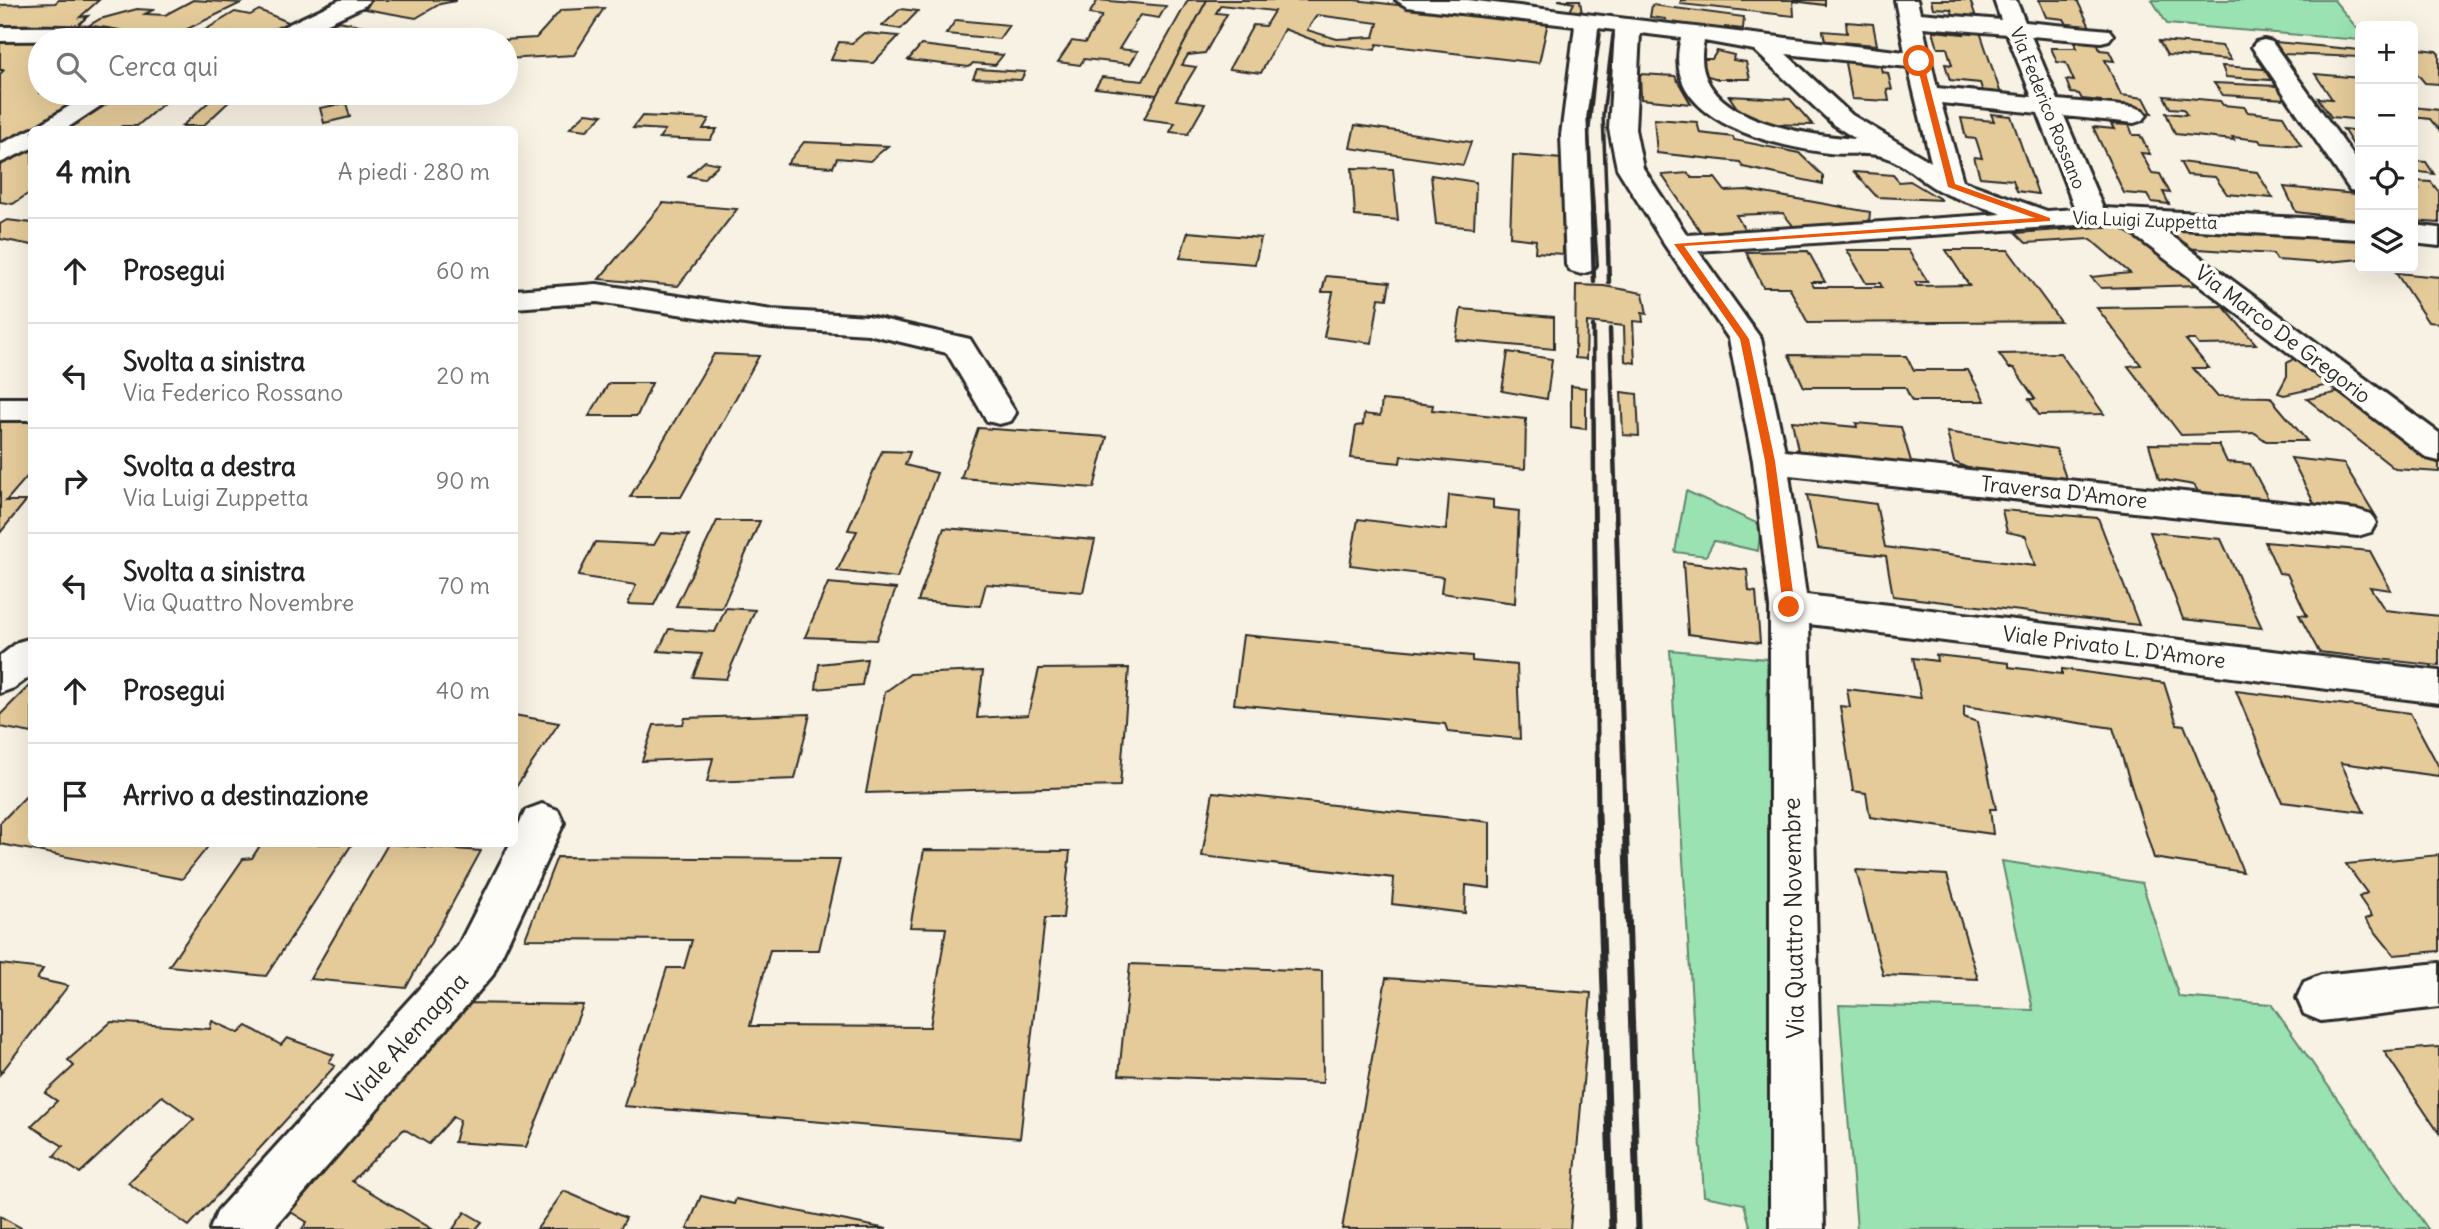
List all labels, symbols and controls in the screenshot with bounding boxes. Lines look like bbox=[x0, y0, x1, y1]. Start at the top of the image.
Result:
map controls bbox=[2355, 21, 2418, 273]
button: + bbox=[2355, 21, 2418, 84]
street label: Via Federico Rossano bbox=[2005, 24, 2091, 192]
search box bbox=[28, 28, 518, 105]
route start bbox=[1903, 45, 1934, 76]
icon: search bbox=[52, 48, 90, 86]
text: Cerca qui bbox=[108, 50, 218, 83]
button: − bbox=[2355, 84, 2418, 147]
button: locate bbox=[2355, 147, 2418, 210]
text: 4 min bbox=[56, 153, 131, 191]
text: A piedi · 280 m bbox=[338, 157, 490, 186]
street label: Via Luigi Zuppetta bbox=[2072, 206, 2218, 234]
button: layers bbox=[2355, 210, 2418, 273]
icon: ahead bbox=[56, 252, 94, 290]
text: Prosegui bbox=[123, 254, 225, 287]
text: 60 m bbox=[436, 256, 490, 285]
street label: Via Marco De Gregorio bbox=[2190, 259, 2376, 409]
text: Svolta a sinistra bbox=[123, 345, 305, 378]
icon: left bbox=[56, 357, 94, 395]
text: 20 m bbox=[437, 361, 490, 390]
text: Via Federico Rossano bbox=[123, 378, 343, 407]
text: Svolta a destra bbox=[123, 450, 296, 483]
icon: right bbox=[56, 462, 94, 500]
text: 90 m bbox=[436, 466, 490, 495]
street label: Traversa D'Amore bbox=[1979, 470, 2149, 514]
text: Via Luigi Zuppetta bbox=[123, 483, 309, 512]
text: Svolta a sinistra bbox=[123, 555, 305, 588]
icon: left bbox=[56, 567, 94, 605]
text: 70 m bbox=[438, 571, 490, 600]
text: Via Quattro Novembre bbox=[123, 588, 354, 617]
route end bbox=[1773, 591, 1804, 622]
street label: Viale Privato L. D'Amore bbox=[2001, 620, 2227, 674]
icon: ahead bbox=[56, 672, 94, 710]
text: Prosegui bbox=[123, 674, 225, 707]
text: 40 m bbox=[436, 676, 490, 705]
icon: arrive bbox=[56, 777, 94, 815]
text: Arrivo a destinazione bbox=[123, 779, 369, 812]
street label: Via Quattro Novembre bbox=[1776, 797, 1810, 1039]
street label: Viale Alemagna bbox=[340, 966, 474, 1110]

